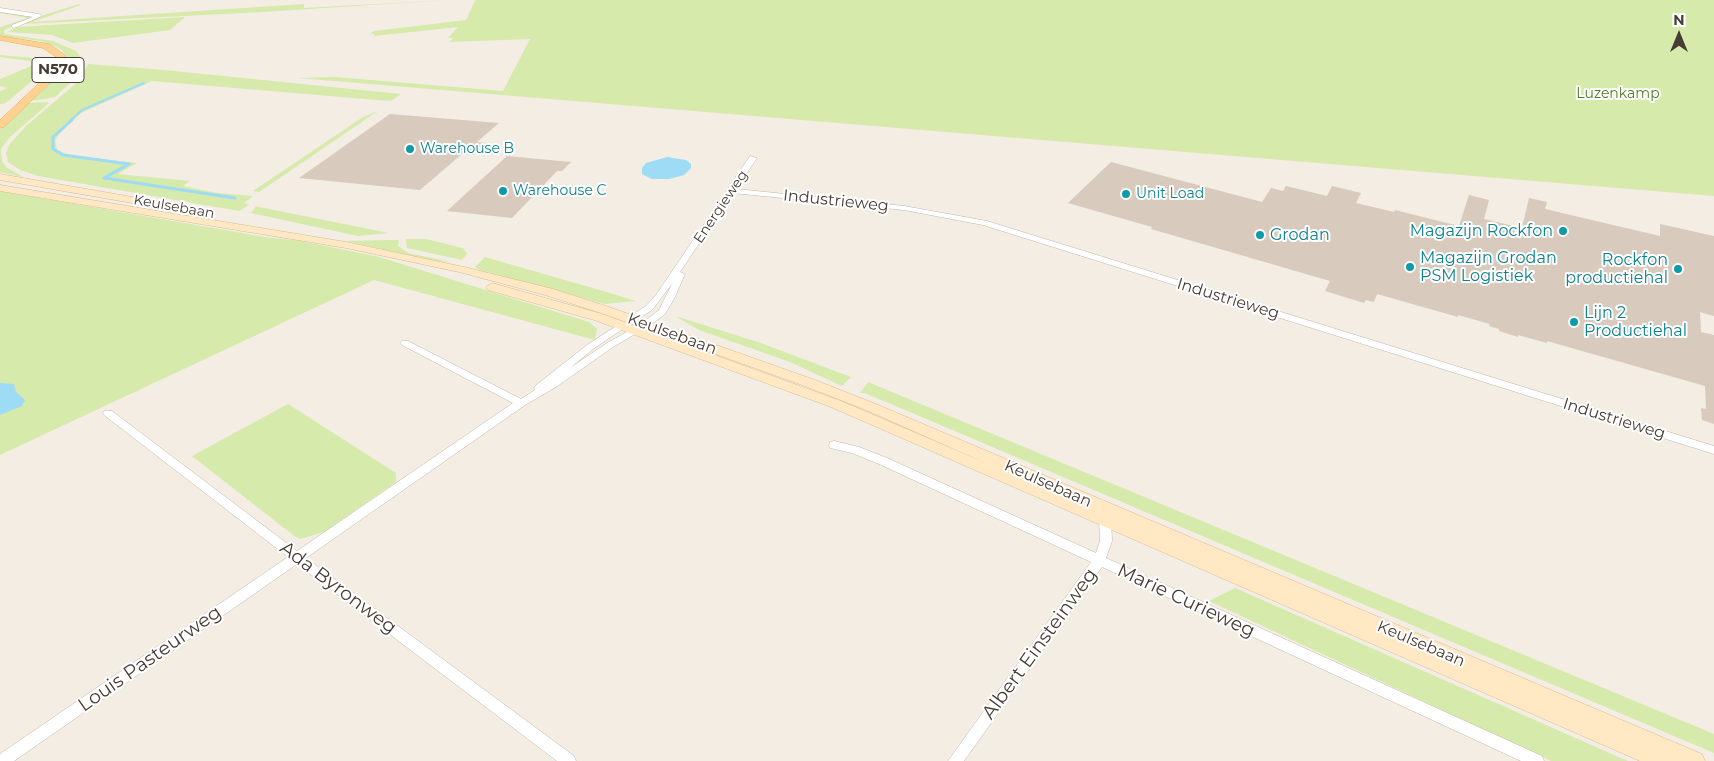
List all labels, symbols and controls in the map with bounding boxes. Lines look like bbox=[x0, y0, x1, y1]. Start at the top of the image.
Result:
north arrow bbox=[1654, 10, 1704, 60]
text: N bbox=[1673, 11, 1685, 29]
road number: N570 bbox=[32, 58, 84, 82]
park label: Luzenkamp bbox=[1576, 86, 1660, 102]
place label: Warehouse B bbox=[420, 141, 514, 157]
marker: Warehouse B bbox=[404, 143, 416, 155]
street label: Energieweg bbox=[690, 167, 752, 247]
place label: Warehouse C bbox=[513, 183, 606, 199]
marker: Warehouse C bbox=[497, 185, 509, 197]
street label: Industrieweg bbox=[782, 186, 890, 216]
place label: Unit Load bbox=[1136, 186, 1204, 202]
marker: Unit Load bbox=[1120, 188, 1132, 200]
street label: Keulsebaan bbox=[132, 192, 216, 222]
place label: Magazijn Rockfon bbox=[1410, 221, 1553, 241]
place label: Grodan bbox=[1270, 225, 1330, 245]
marker: Magazijn Rockfon bbox=[1557, 225, 1569, 237]
marker: Grodan bbox=[1254, 229, 1266, 241]
place label: Magazijn Grodan PSM Logistiek bbox=[1420, 248, 1557, 286]
place label: Rockfon productiehal bbox=[1565, 250, 1668, 288]
marker: Magazijn Grodan PSM Logistiek bbox=[1404, 261, 1416, 273]
marker: Rockfon productiehal bbox=[1672, 263, 1684, 275]
street label: Industrieweg bbox=[1174, 274, 1282, 324]
place label: Lijn 2 Productiehal bbox=[1584, 303, 1687, 341]
street label: Keulsebaan bbox=[625, 309, 719, 359]
marker: Lijn 2 Productiehal bbox=[1568, 316, 1580, 328]
street label: Industrieweg bbox=[1560, 394, 1668, 444]
street label: Keulsebaan bbox=[1001, 456, 1095, 512]
street label: Ada Byronweg bbox=[275, 537, 401, 639]
street label: Marie Curieweg bbox=[1114, 559, 1258, 643]
street label: Albert Einsteinweg bbox=[978, 564, 1102, 724]
street label: Louis Pasteurweg bbox=[74, 601, 226, 717]
street label: Keulsebaan bbox=[1374, 617, 1468, 671]

